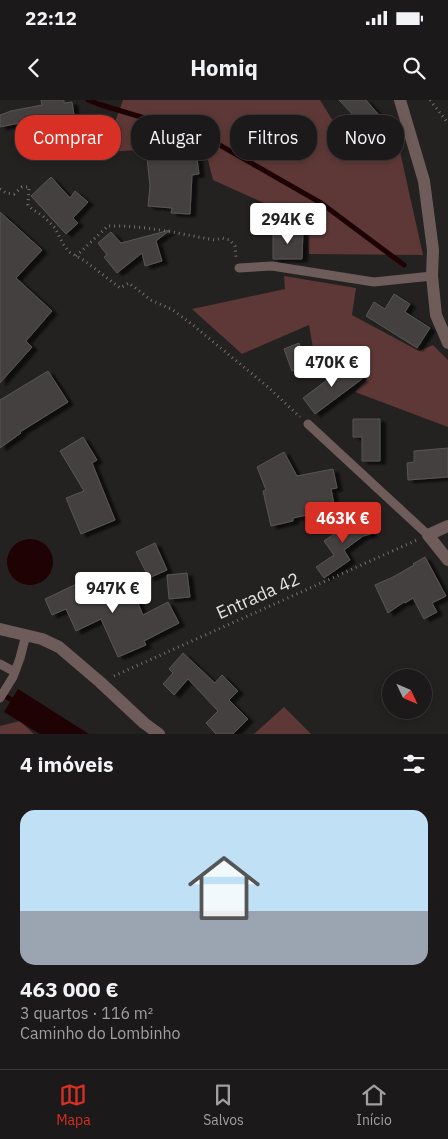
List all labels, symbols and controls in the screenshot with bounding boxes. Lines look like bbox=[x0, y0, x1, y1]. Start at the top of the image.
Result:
text: 22:12 bbox=[25, 6, 77, 30]
text: Homiq bbox=[190, 53, 258, 82]
icon: back bbox=[20, 54, 48, 82]
icon: search bbox=[400, 54, 428, 82]
chip: Comprar bbox=[15, 115, 121, 160]
chip: Alugar bbox=[131, 115, 220, 160]
chip: Filtros bbox=[230, 115, 317, 160]
chip: Novo bbox=[327, 115, 404, 160]
pin: 294K € bbox=[247, 202, 329, 245]
text: 294K € bbox=[261, 209, 315, 229]
pin: 470K € bbox=[291, 346, 373, 388]
text: 470K € bbox=[305, 352, 359, 372]
pin: 463K € bbox=[302, 502, 384, 544]
text: 463K € bbox=[316, 508, 370, 528]
street label: Entrada 42 bbox=[212, 567, 303, 624]
pin: 947K € bbox=[72, 572, 154, 614]
text: 947K € bbox=[86, 578, 140, 598]
north arrow bbox=[382, 669, 432, 719]
map controls bbox=[382, 669, 432, 719]
text: 4 imóveis bbox=[20, 750, 114, 778]
icon: filters bbox=[400, 750, 428, 778]
icon: home bbox=[179, 843, 269, 933]
text: 463 000 € bbox=[20, 975, 119, 1003]
text: 3 quartos · 116 m² bbox=[20, 1003, 153, 1023]
text: Caminho do Lombinho bbox=[20, 1023, 181, 1043]
tab: Mapa bbox=[56, 1081, 91, 1129]
tab: Salvos bbox=[203, 1081, 244, 1129]
tab: Início bbox=[356, 1081, 392, 1129]

